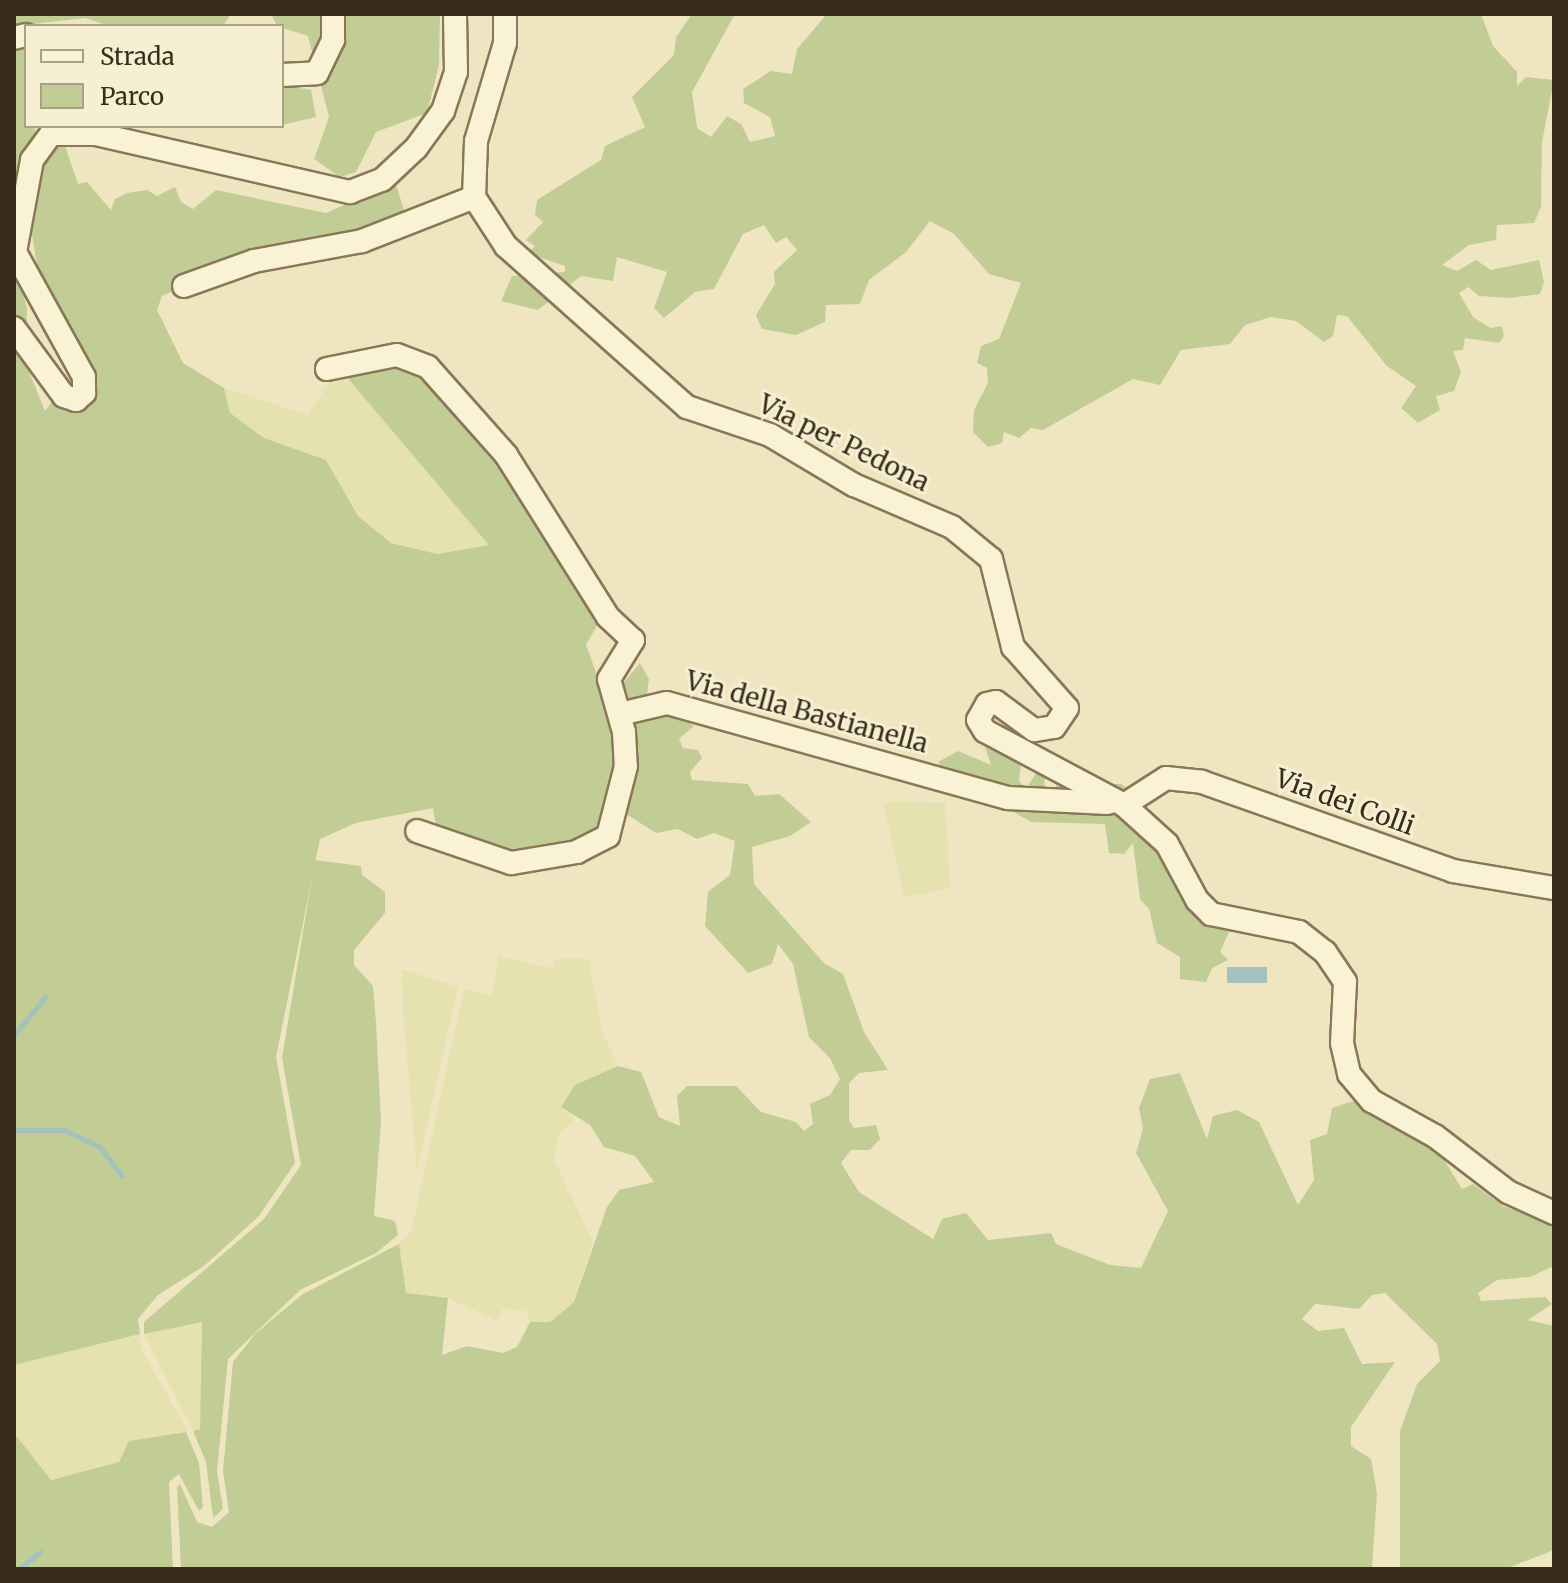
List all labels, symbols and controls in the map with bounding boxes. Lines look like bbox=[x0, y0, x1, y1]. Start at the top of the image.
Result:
legend bbox=[24, 24, 284, 128]
text: Strada bbox=[100, 41, 175, 72]
text: Parco bbox=[100, 81, 164, 112]
street label: Via per Pedona bbox=[754, 388, 934, 498]
street label: Via della Bastianella bbox=[682, 665, 932, 759]
street label: Via dei Colli bbox=[1271, 762, 1419, 842]

